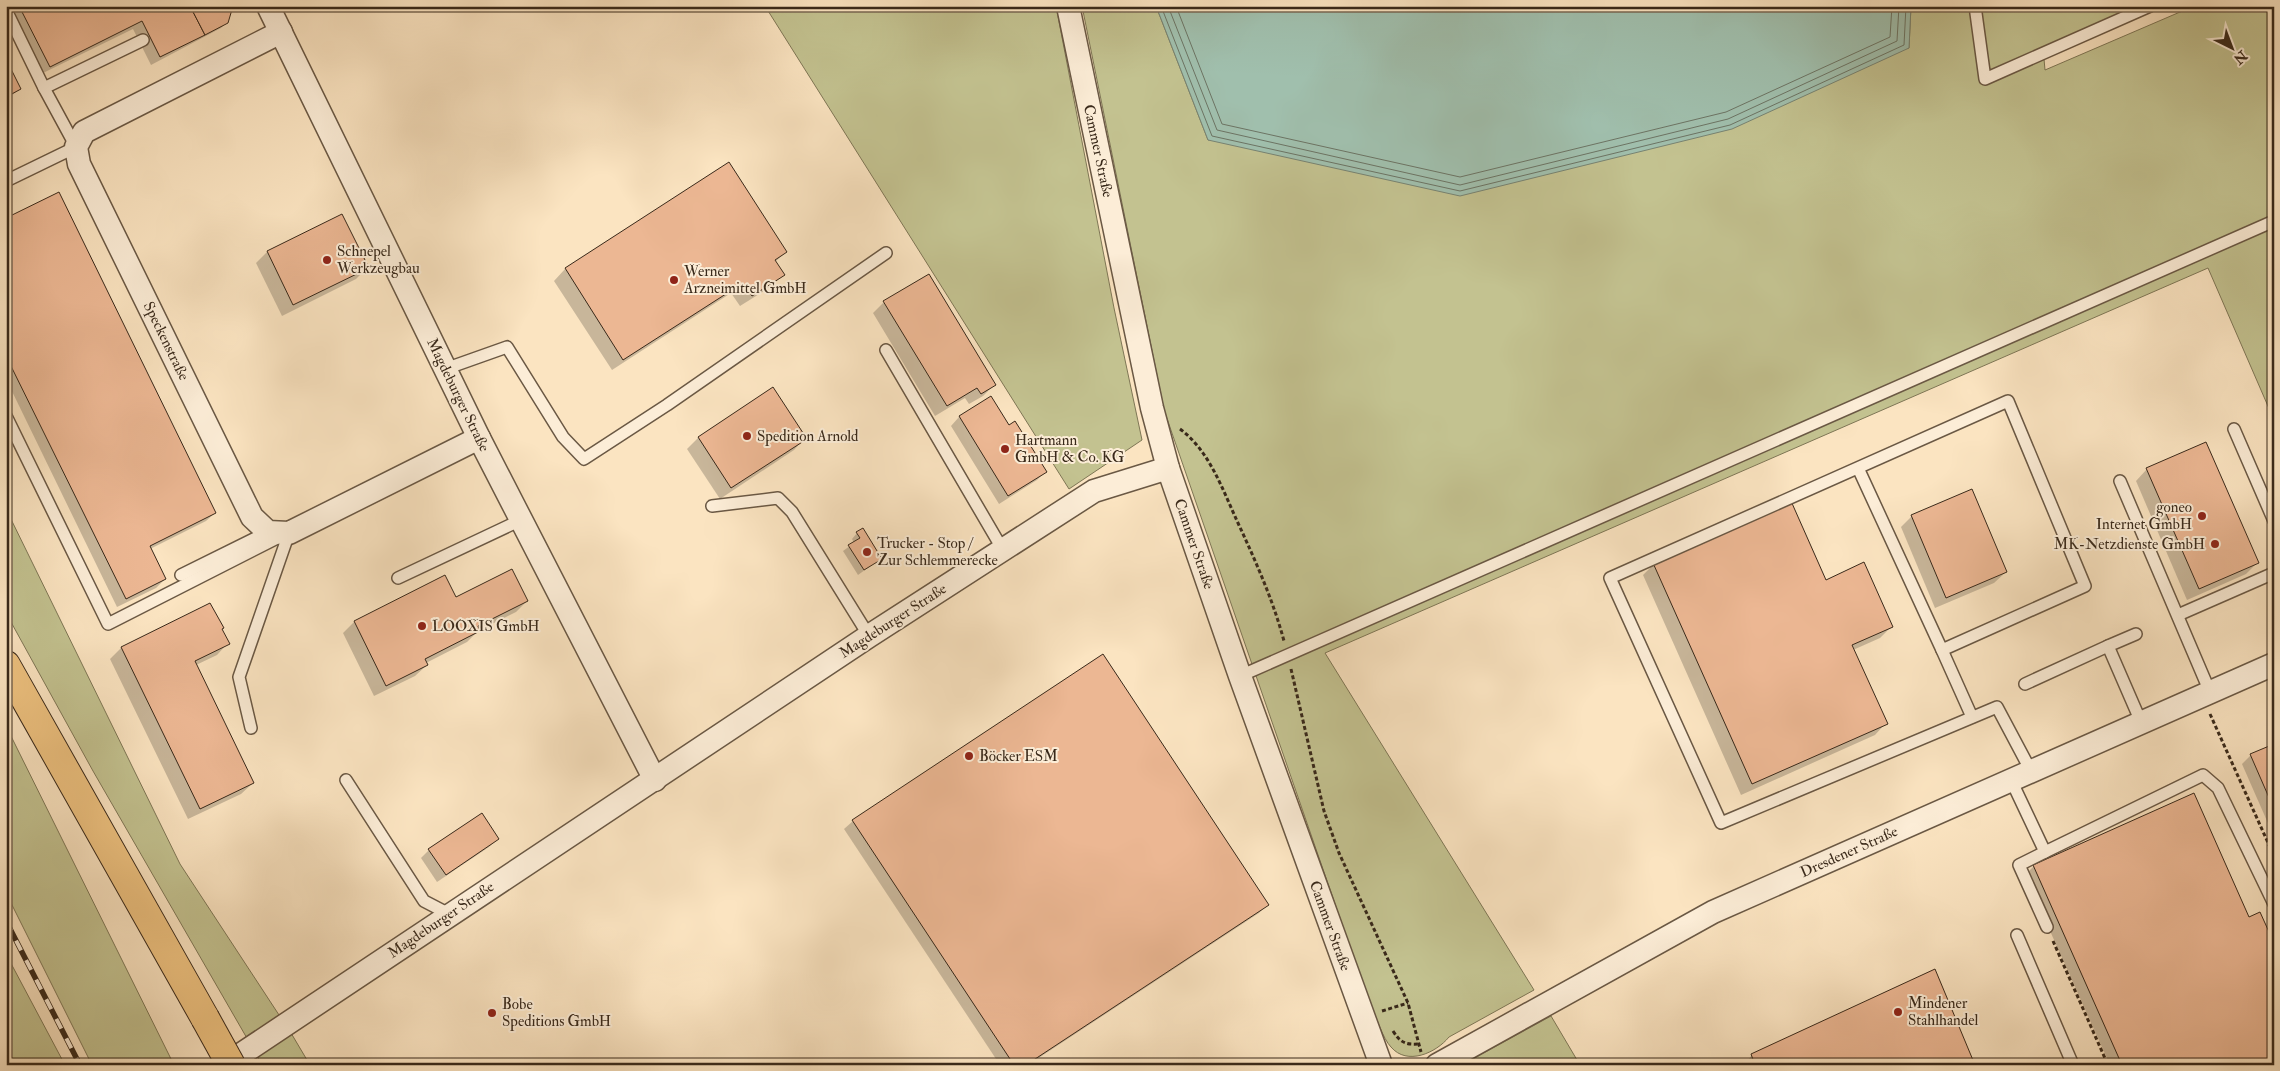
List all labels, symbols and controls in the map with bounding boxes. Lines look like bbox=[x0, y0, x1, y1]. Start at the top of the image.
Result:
north arrow bbox=[2208, 22, 2258, 72]
text: N bbox=[2230, 46, 2251, 68]
street label: Cammer Straße bbox=[1079, 103, 1117, 199]
place label: Schnepel Werkzeugbau bbox=[336, 242, 420, 278]
marker: Schnepel Werkzeugbau bbox=[321, 254, 333, 266]
place label: Werner Arzneimittel GmbH bbox=[683, 262, 806, 298]
marker: Werner Arzneimittel GmbH bbox=[668, 274, 680, 286]
street label: Speckenstraße bbox=[138, 298, 193, 384]
street label: Magdeburger Straße bbox=[422, 335, 494, 455]
place label: Spedition Arnold bbox=[757, 427, 859, 447]
marker: Spedition Arnold bbox=[741, 430, 753, 442]
place label: Hartmann GmbH & Co. KG bbox=[1015, 431, 1125, 467]
marker: Hartmann GmbH & Co. KG bbox=[999, 443, 1011, 455]
street label: Cammer Straße bbox=[1170, 496, 1218, 592]
place label: goneo Internet GmbH bbox=[2096, 498, 2192, 534]
marker: goneo Internet GmbH bbox=[2196, 510, 2208, 522]
place label: Trucker - Stop / Zur Schlemmerecke bbox=[877, 534, 998, 570]
place label: MK-Netzdienste GmbH bbox=[2054, 535, 2205, 554]
marker: MK-Netzdienste GmbH bbox=[2209, 538, 2221, 550]
marker: Trucker - Stop / Zur Schlemmerecke bbox=[861, 546, 873, 558]
street label: Magdeburger Straße bbox=[836, 579, 950, 663]
place label: LOOXIS GmbH bbox=[432, 617, 540, 636]
marker: LOOXIS GmbH bbox=[416, 620, 428, 632]
place label: Böcker ESM bbox=[979, 747, 1058, 766]
marker: Böcker ESM bbox=[963, 750, 975, 762]
street label: Dresdener Straße bbox=[1797, 822, 1901, 882]
street label: Magdeburger Straße bbox=[384, 877, 498, 963]
street label: Cammer Straße bbox=[1305, 878, 1355, 974]
place label: Mindener Stahlhandel bbox=[1908, 994, 1978, 1030]
place label: Bobe Speditions GmbH bbox=[502, 995, 611, 1032]
marker: Mindener Stahlhandel bbox=[1892, 1006, 1904, 1018]
marker: Bobe Speditions GmbH bbox=[486, 1007, 498, 1019]

